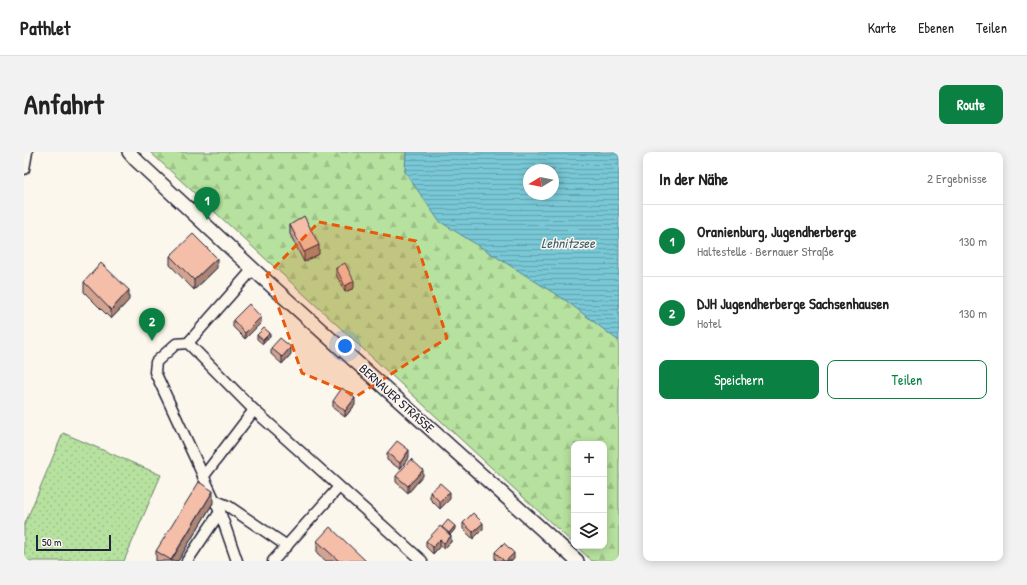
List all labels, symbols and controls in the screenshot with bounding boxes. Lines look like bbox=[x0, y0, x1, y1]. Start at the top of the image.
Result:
text: Pathlet bbox=[20, 15, 70, 41]
text: Karte bbox=[868, 18, 896, 37]
text: Ebenen bbox=[918, 18, 954, 37]
text: Teilen bbox=[976, 18, 1007, 37]
text: Anfahrt bbox=[24, 85, 104, 123]
button: Route bbox=[939, 85, 1003, 124]
north arrow bbox=[523, 164, 559, 200]
text: In der Nähe bbox=[659, 167, 728, 190]
text: 2 Ergebnisse bbox=[927, 169, 987, 187]
pin: 1 bbox=[194, 187, 220, 220]
text: Oranienburg, Jugendherberge bbox=[697, 221, 856, 242]
text: 1 bbox=[670, 232, 674, 250]
text: 130 m bbox=[959, 232, 987, 250]
water label: Lehnitzsee bbox=[541, 233, 596, 252]
text: Haltestelle · Bernauer Straße bbox=[697, 242, 834, 260]
text: DJH Jugendherberge Sachsenhausen bbox=[697, 293, 889, 314]
text: 2 bbox=[669, 304, 675, 322]
text: 130 m bbox=[959, 304, 987, 322]
pin: 2 bbox=[139, 308, 165, 341]
text: Hotel bbox=[697, 314, 721, 332]
your location bbox=[335, 336, 355, 356]
street label: BERNAUER STRASSE bbox=[356, 359, 439, 437]
button: Speichern bbox=[659, 360, 819, 399]
button: Teilen bbox=[827, 360, 987, 399]
map controls bbox=[571, 441, 607, 549]
button: + bbox=[571, 441, 607, 477]
button: − bbox=[571, 477, 607, 513]
button: layers bbox=[571, 513, 607, 549]
scale bar bbox=[36, 533, 111, 552]
text: 50 m bbox=[42, 535, 62, 549]

